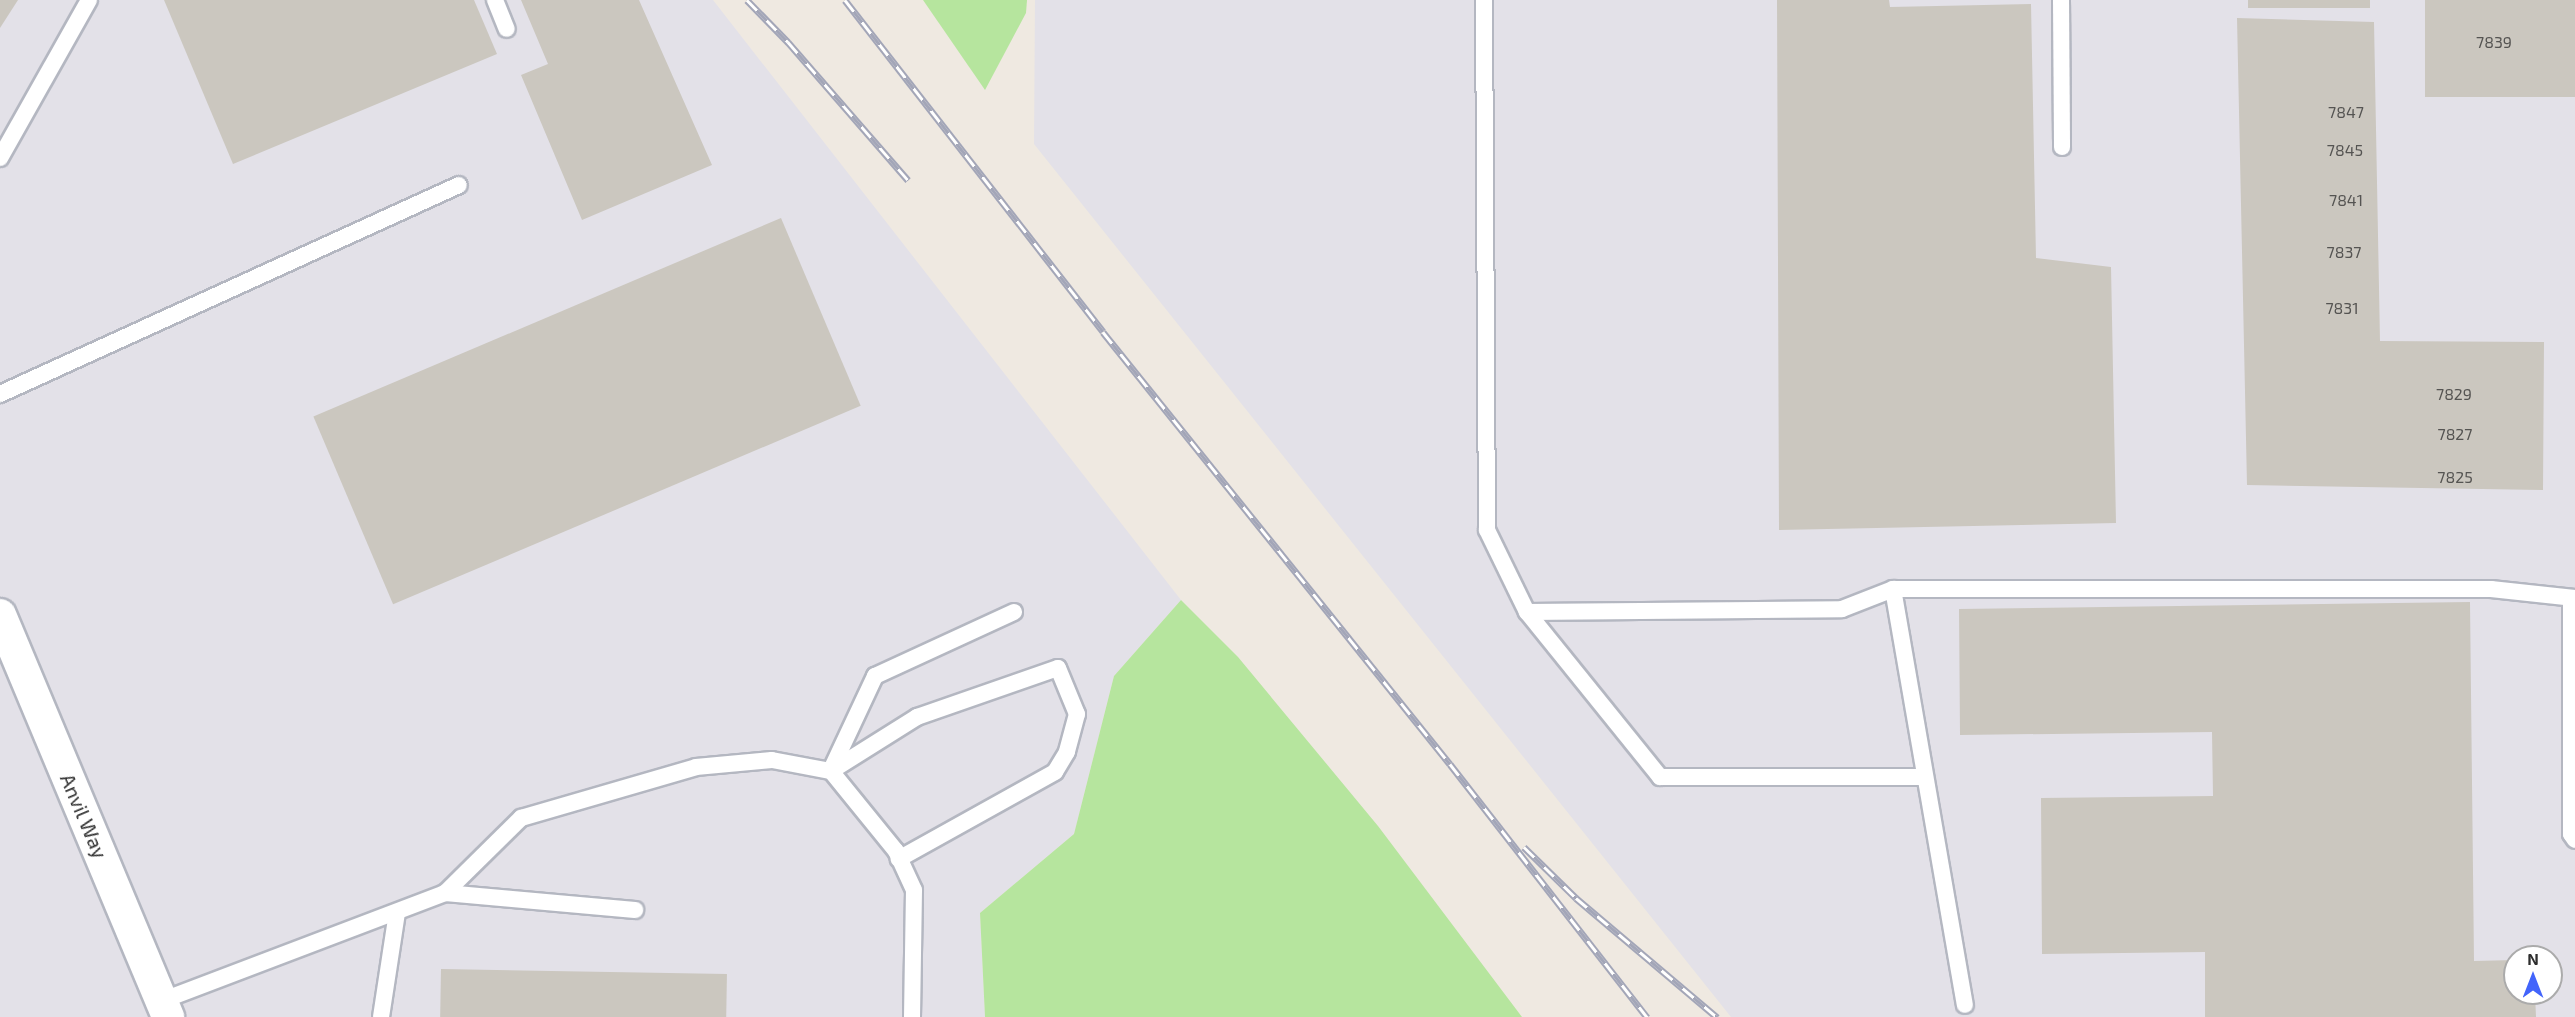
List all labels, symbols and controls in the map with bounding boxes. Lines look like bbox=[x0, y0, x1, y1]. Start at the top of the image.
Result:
house number: 7839 bbox=[2476, 32, 2512, 52]
house number: 7847 bbox=[2328, 102, 2364, 122]
house number: 7845 bbox=[2327, 140, 2363, 160]
house number: 7841 bbox=[2329, 190, 2363, 210]
house number: 7837 bbox=[2327, 242, 2361, 262]
house number: 7831 bbox=[2325, 298, 2359, 318]
house number: 7829 bbox=[2436, 384, 2472, 404]
house number: 7827 bbox=[2437, 424, 2473, 444]
house number: 7825 bbox=[2437, 467, 2473, 487]
street label: Anvil Way bbox=[55, 770, 113, 862]
north arrow bbox=[2503, 945, 2563, 1005]
text: N bbox=[2527, 949, 2539, 968]

